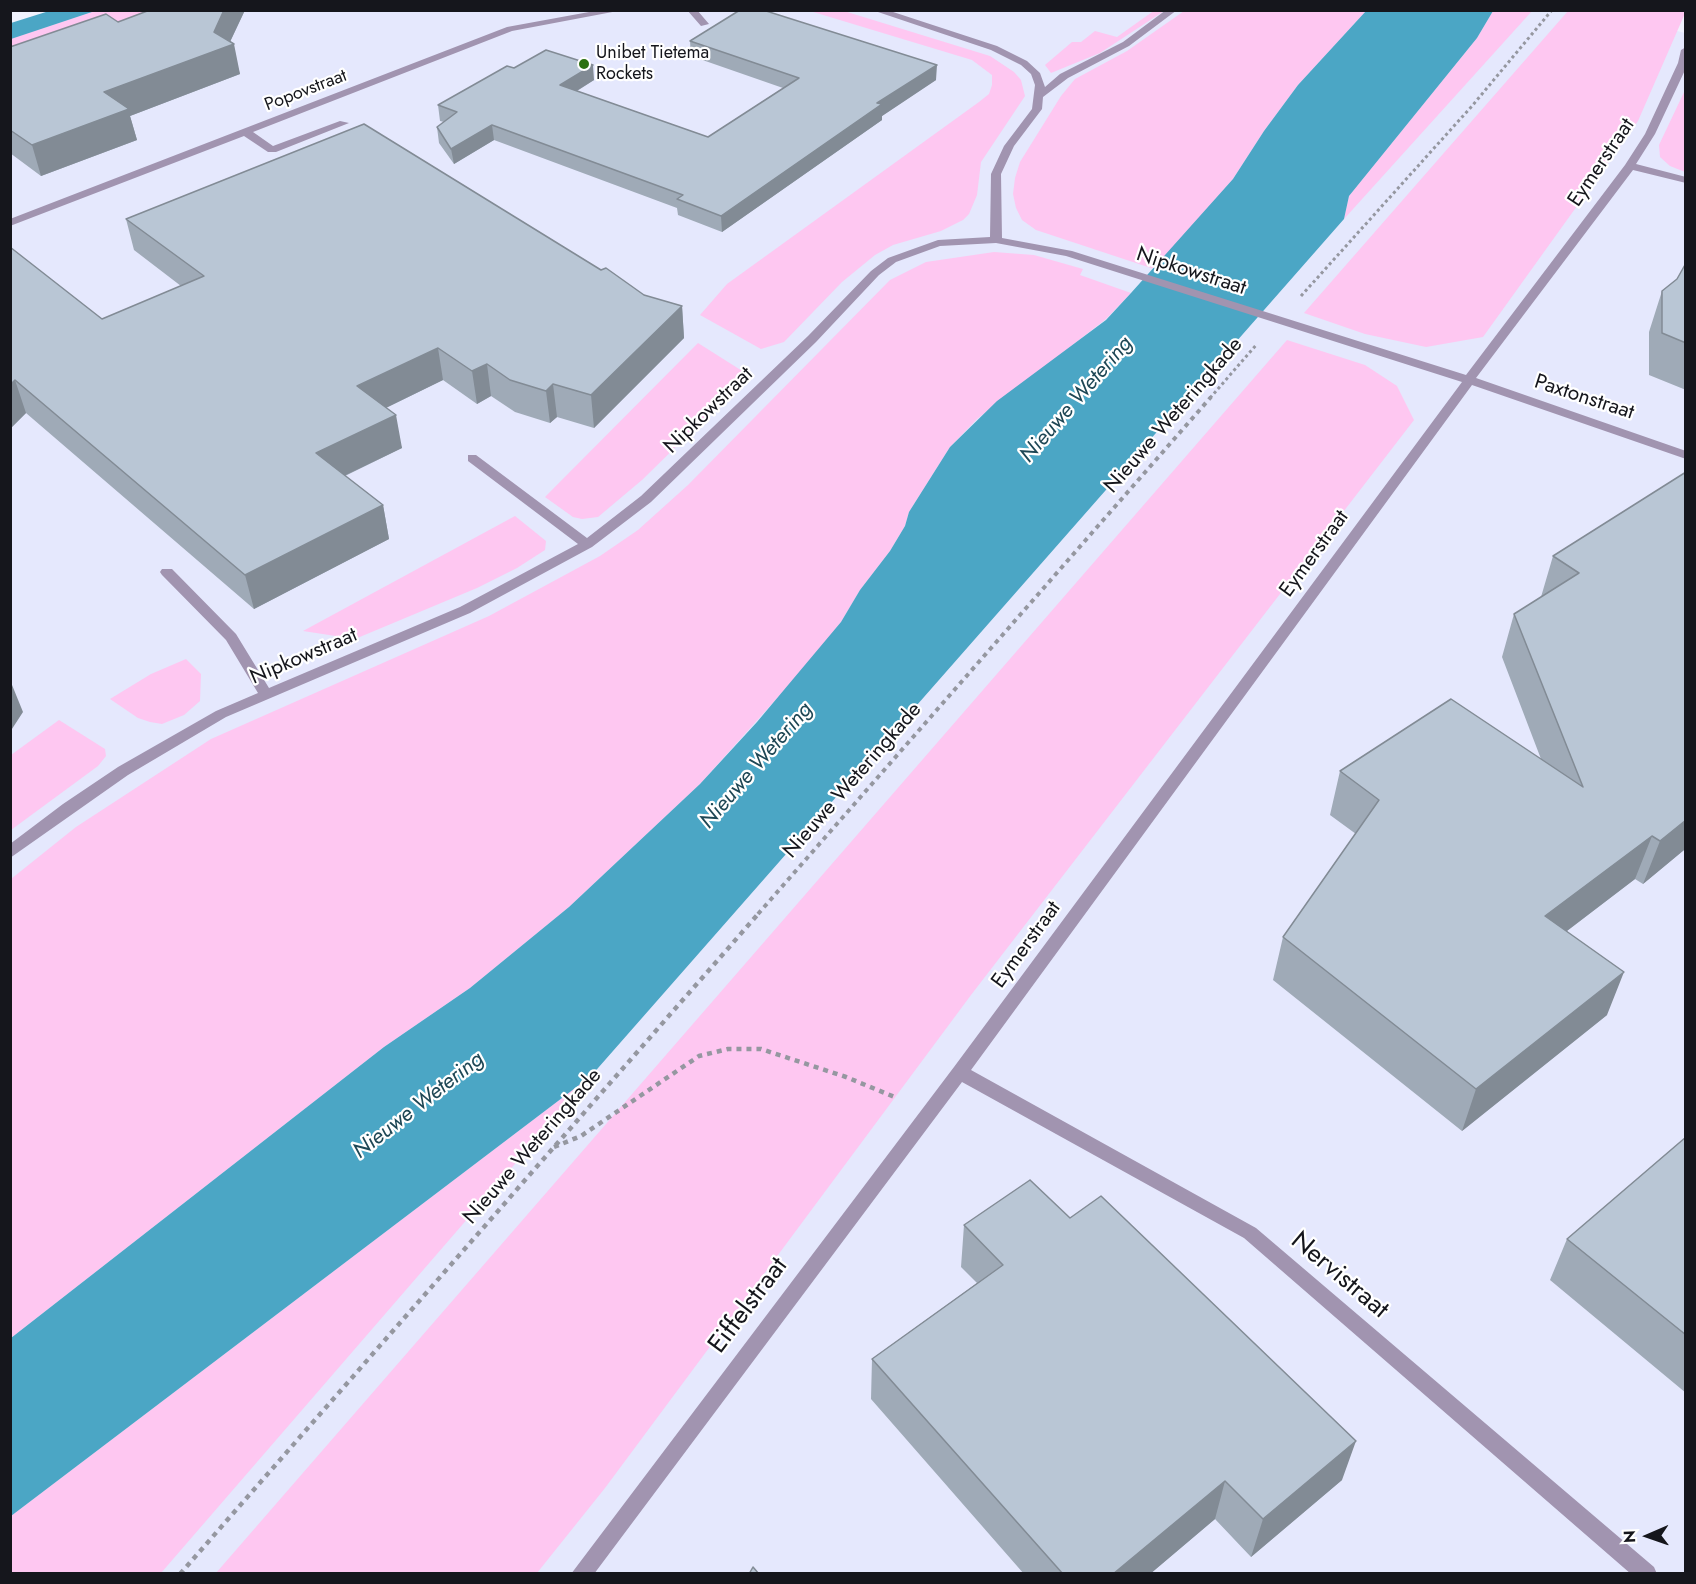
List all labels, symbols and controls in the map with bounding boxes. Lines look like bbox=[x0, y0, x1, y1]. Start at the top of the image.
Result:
place label: Unibet Tietema Rockets bbox=[596, 43, 709, 86]
marker: Unibet Tietema Rockets bbox=[577, 57, 591, 71]
street label: Popovstraat bbox=[262, 65, 350, 117]
street label: Eymerstraat bbox=[1563, 114, 1641, 212]
street label: Nipkowstraat bbox=[1133, 242, 1249, 302]
water label: Nieuwe Wetering bbox=[1015, 331, 1139, 469]
street label: Nieuwe Weteringkade bbox=[1099, 333, 1249, 499]
street label: Nipkowstraat bbox=[659, 362, 759, 460]
street label: Paxtonstraat bbox=[1531, 370, 1637, 426]
street label: Eymerstraat bbox=[1275, 506, 1355, 602]
street label: Nipkowstraat bbox=[247, 623, 361, 691]
water label: Nieuwe Wetering bbox=[695, 697, 819, 835]
street label: Nieuwe Weteringkade bbox=[778, 698, 928, 864]
street label: Eymerstraat bbox=[987, 897, 1067, 993]
water label: Nieuwe Wetering bbox=[348, 1047, 490, 1165]
street label: Nieuwe Weteringkade bbox=[458, 1064, 608, 1230]
street label: Nervistraat bbox=[1284, 1226, 1394, 1326]
street label: Eiffelstraat bbox=[703, 1252, 795, 1360]
north arrow bbox=[1618, 1506, 1678, 1566]
text: N bbox=[1618, 1530, 1641, 1543]

